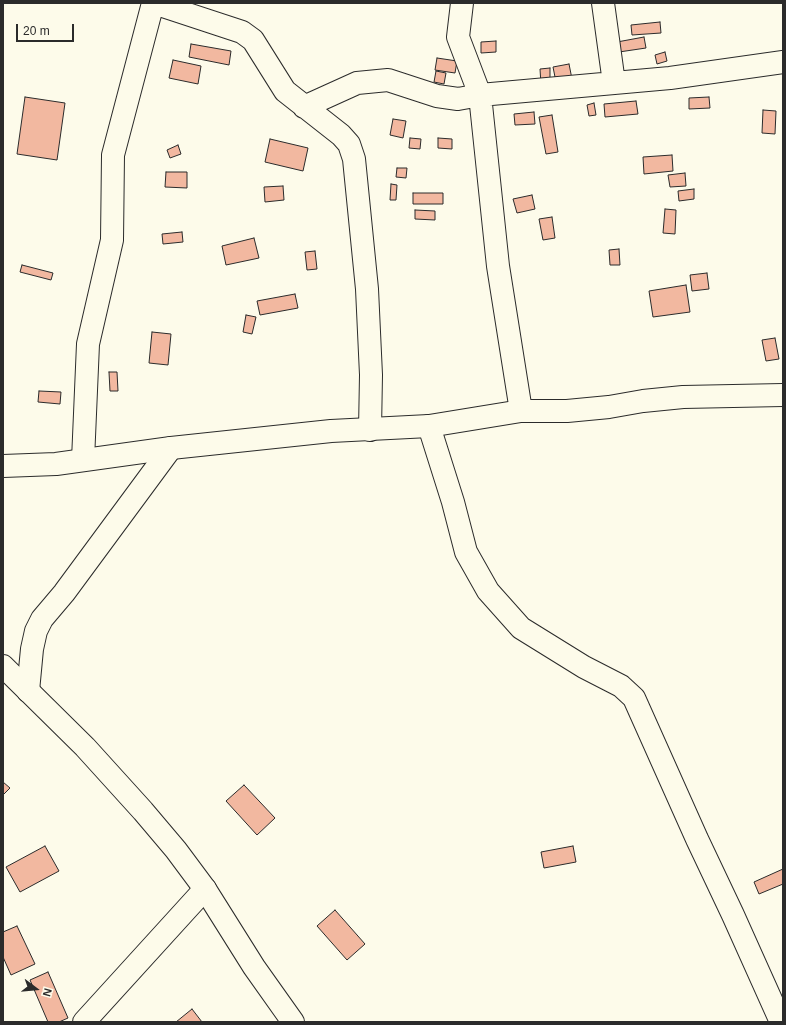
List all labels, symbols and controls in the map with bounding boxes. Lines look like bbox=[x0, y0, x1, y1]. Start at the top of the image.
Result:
scale bar bbox=[18, 16, 76, 42]
text: 20 m bbox=[23, 24, 50, 38]
north arrow bbox=[16, 969, 56, 1009]
text: N bbox=[41, 987, 54, 998]

